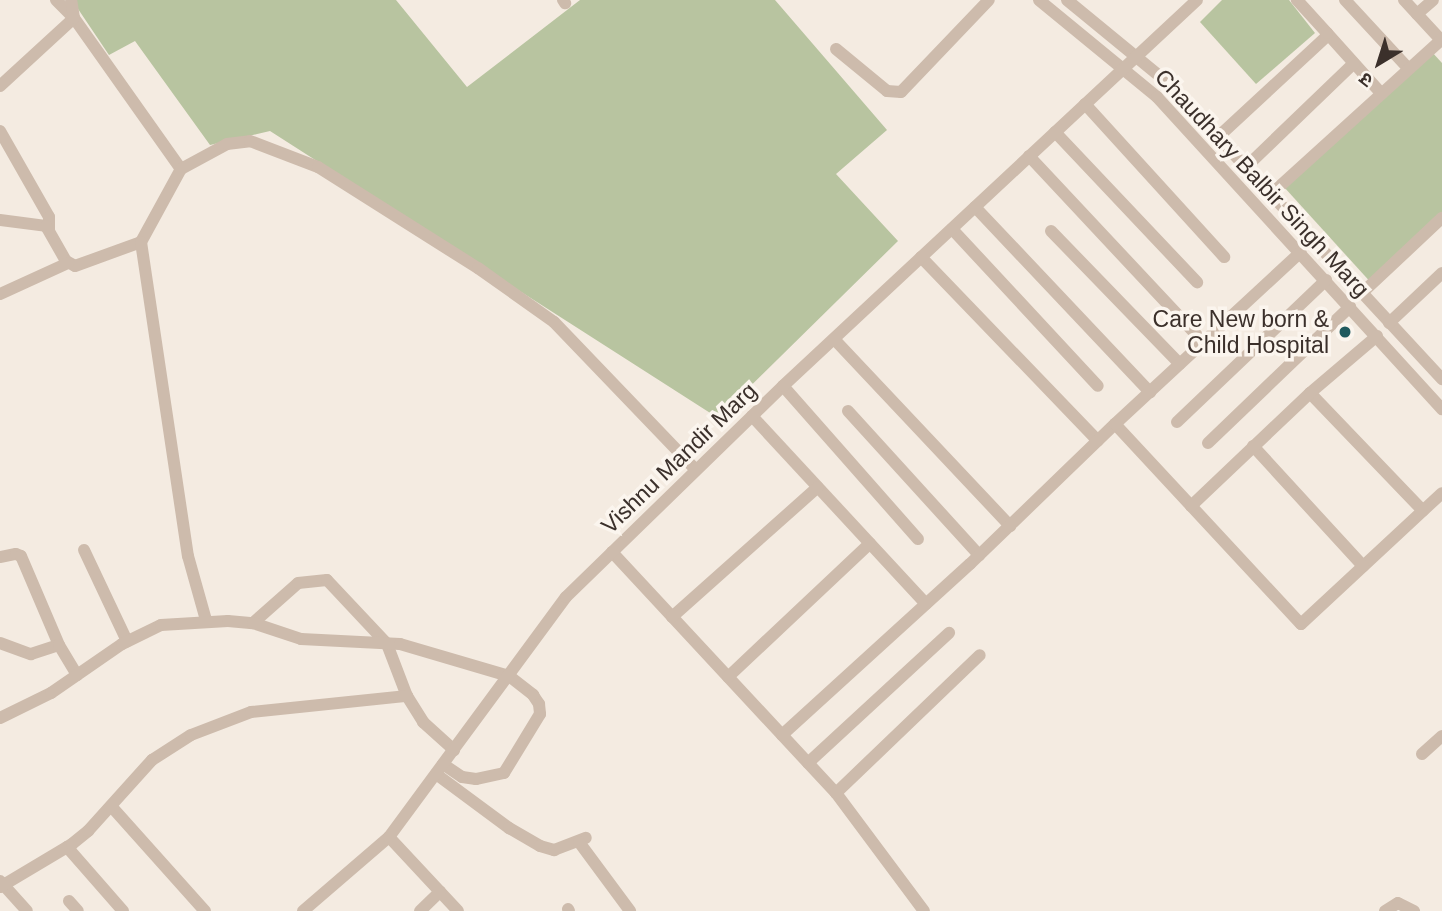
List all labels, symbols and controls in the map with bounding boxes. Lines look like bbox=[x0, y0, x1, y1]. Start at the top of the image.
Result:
north arrow bbox=[1344, 28, 1414, 98]
street label: Chaudhary Balbir Singh Marg bbox=[1149, 63, 1375, 303]
text: उ bbox=[1355, 68, 1377, 92]
place label: Care New born & Child Hospital bbox=[1153, 305, 1329, 359]
marker: Care New born & Child Hospital bbox=[1335, 322, 1355, 342]
street label: Vishnu Mandir Marg bbox=[596, 377, 762, 539]

